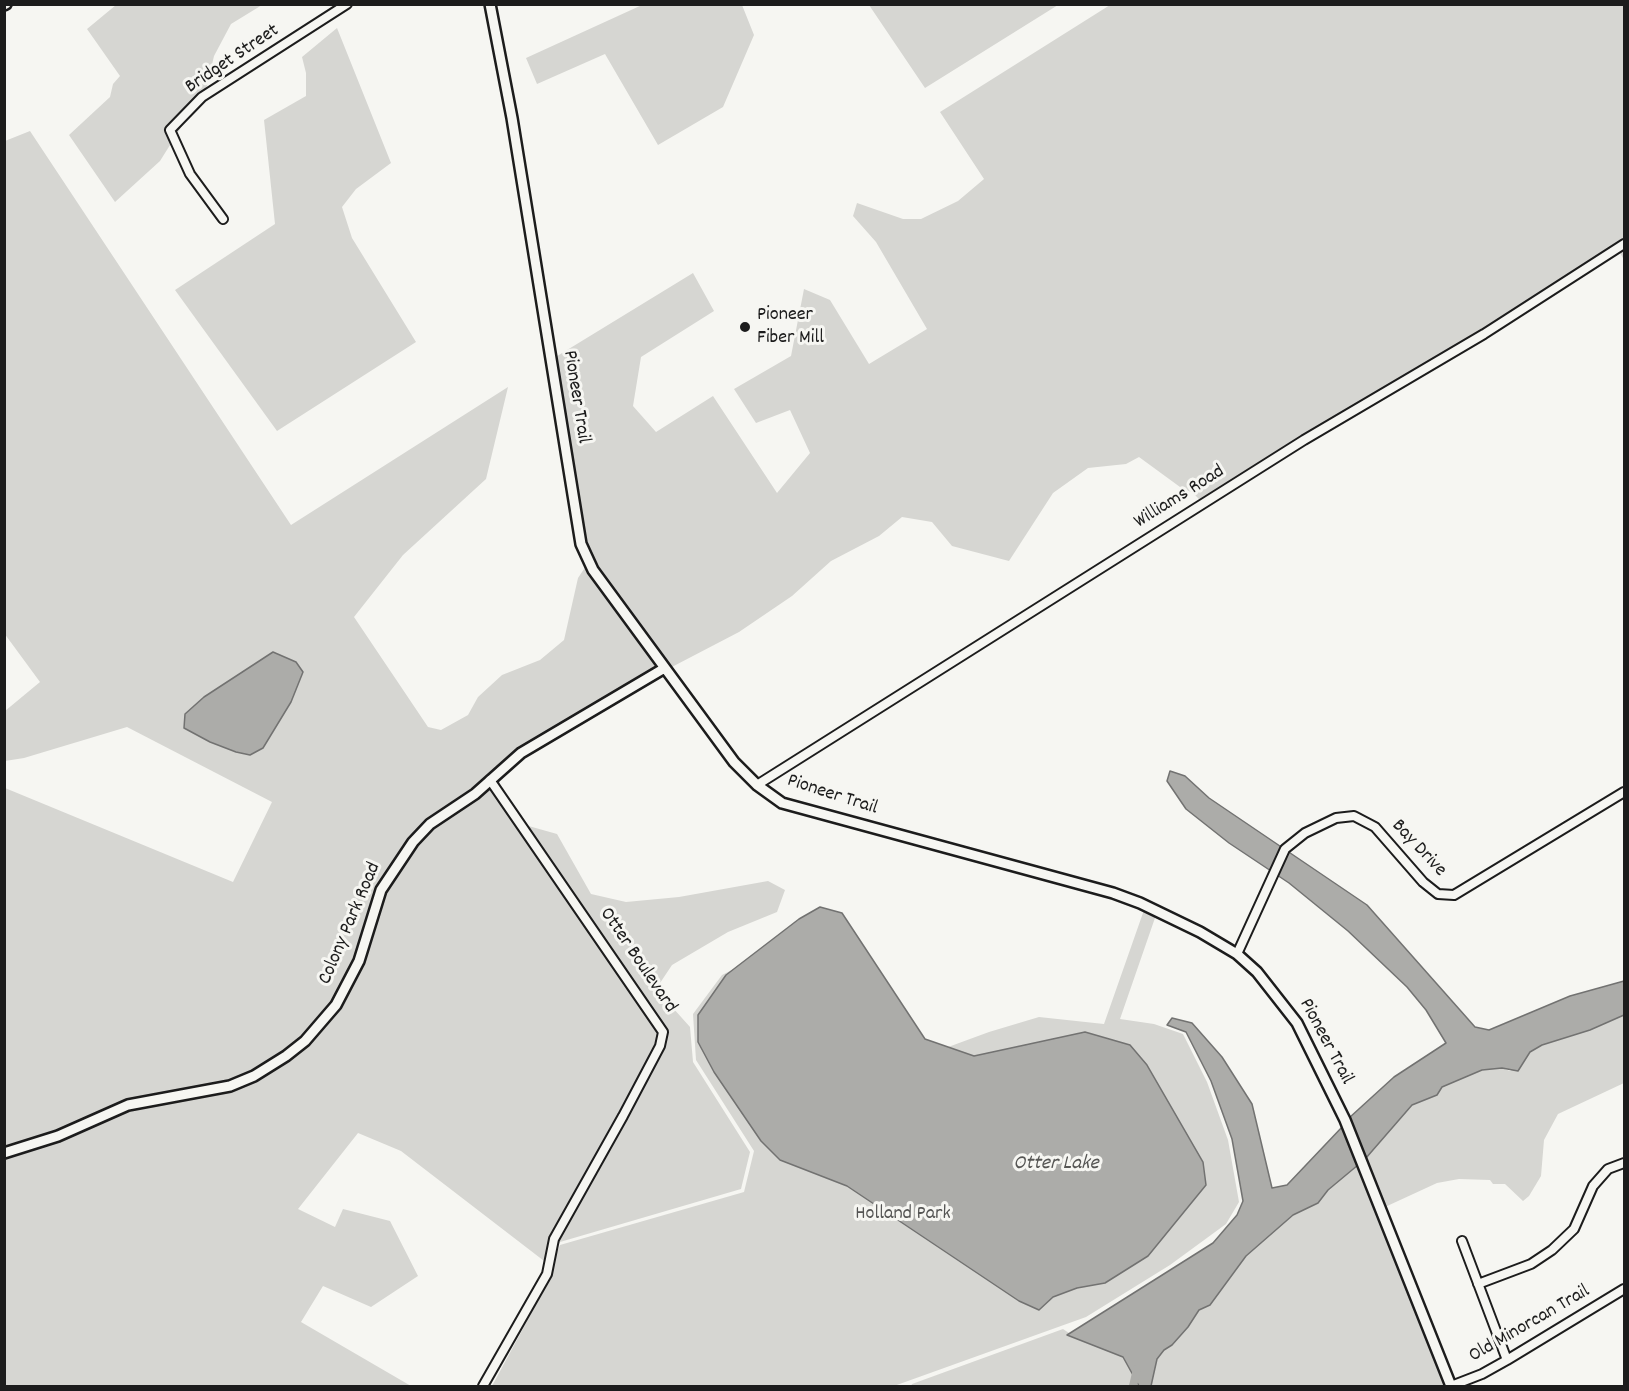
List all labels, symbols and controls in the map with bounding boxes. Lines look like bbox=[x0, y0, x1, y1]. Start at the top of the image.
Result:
street label: Bridget Street bbox=[181, 20, 285, 100]
place label: Pioneer Fiber Mill bbox=[757, 304, 824, 351]
marker: Pioneer Fiber Mill bbox=[738, 320, 752, 334]
street label: Pioneer Trail bbox=[556, 349, 594, 445]
street label: Williams Road bbox=[1130, 461, 1230, 535]
street label: Pioneer Trail bbox=[784, 770, 880, 822]
street label: Bay Drive bbox=[1385, 815, 1451, 883]
street label: Colony Park Road bbox=[314, 859, 388, 989]
street label: Otter Boulevard bbox=[593, 904, 681, 1018]
street label: Pioneer Trail bbox=[1292, 995, 1358, 1089]
water label: Otter Lake bbox=[1013, 1152, 1099, 1178]
park label: Holland Park bbox=[855, 1203, 951, 1227]
street label: Old Minorcan Trail bbox=[1465, 1281, 1595, 1369]

